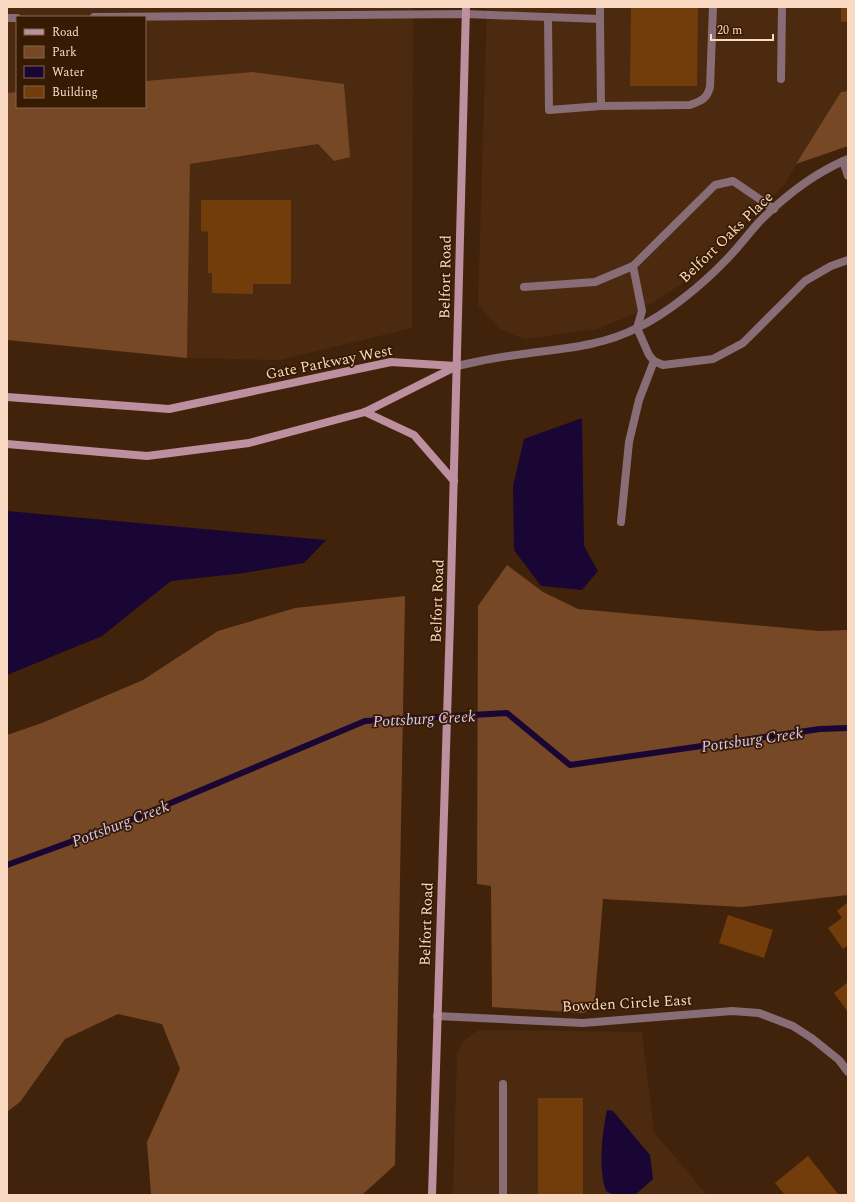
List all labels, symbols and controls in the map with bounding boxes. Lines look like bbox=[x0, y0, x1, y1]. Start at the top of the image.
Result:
legend bbox=[16, 16, 146, 108]
scale bar bbox=[711, 16, 773, 42]
text: 20 m bbox=[717, 21, 742, 40]
text: Road bbox=[52, 23, 79, 42]
text: Park bbox=[52, 43, 77, 62]
text: Water bbox=[52, 63, 84, 82]
text: Building bbox=[52, 83, 98, 102]
street label: Belfort Oaks Place bbox=[674, 186, 779, 288]
street label: Belfort Road bbox=[433, 235, 458, 319]
street label: Gate Parkway West bbox=[264, 339, 395, 386]
street label: Belfort Road bbox=[425, 559, 450, 643]
water label: Pottsburg Creek bbox=[372, 704, 477, 734]
water label: Pottsburg Creek bbox=[700, 721, 805, 759]
water label: Pottsburg Creek bbox=[68, 794, 173, 854]
street label: Belfort Road bbox=[414, 882, 439, 966]
street label: Bowden Circle East bbox=[561, 989, 693, 1018]

